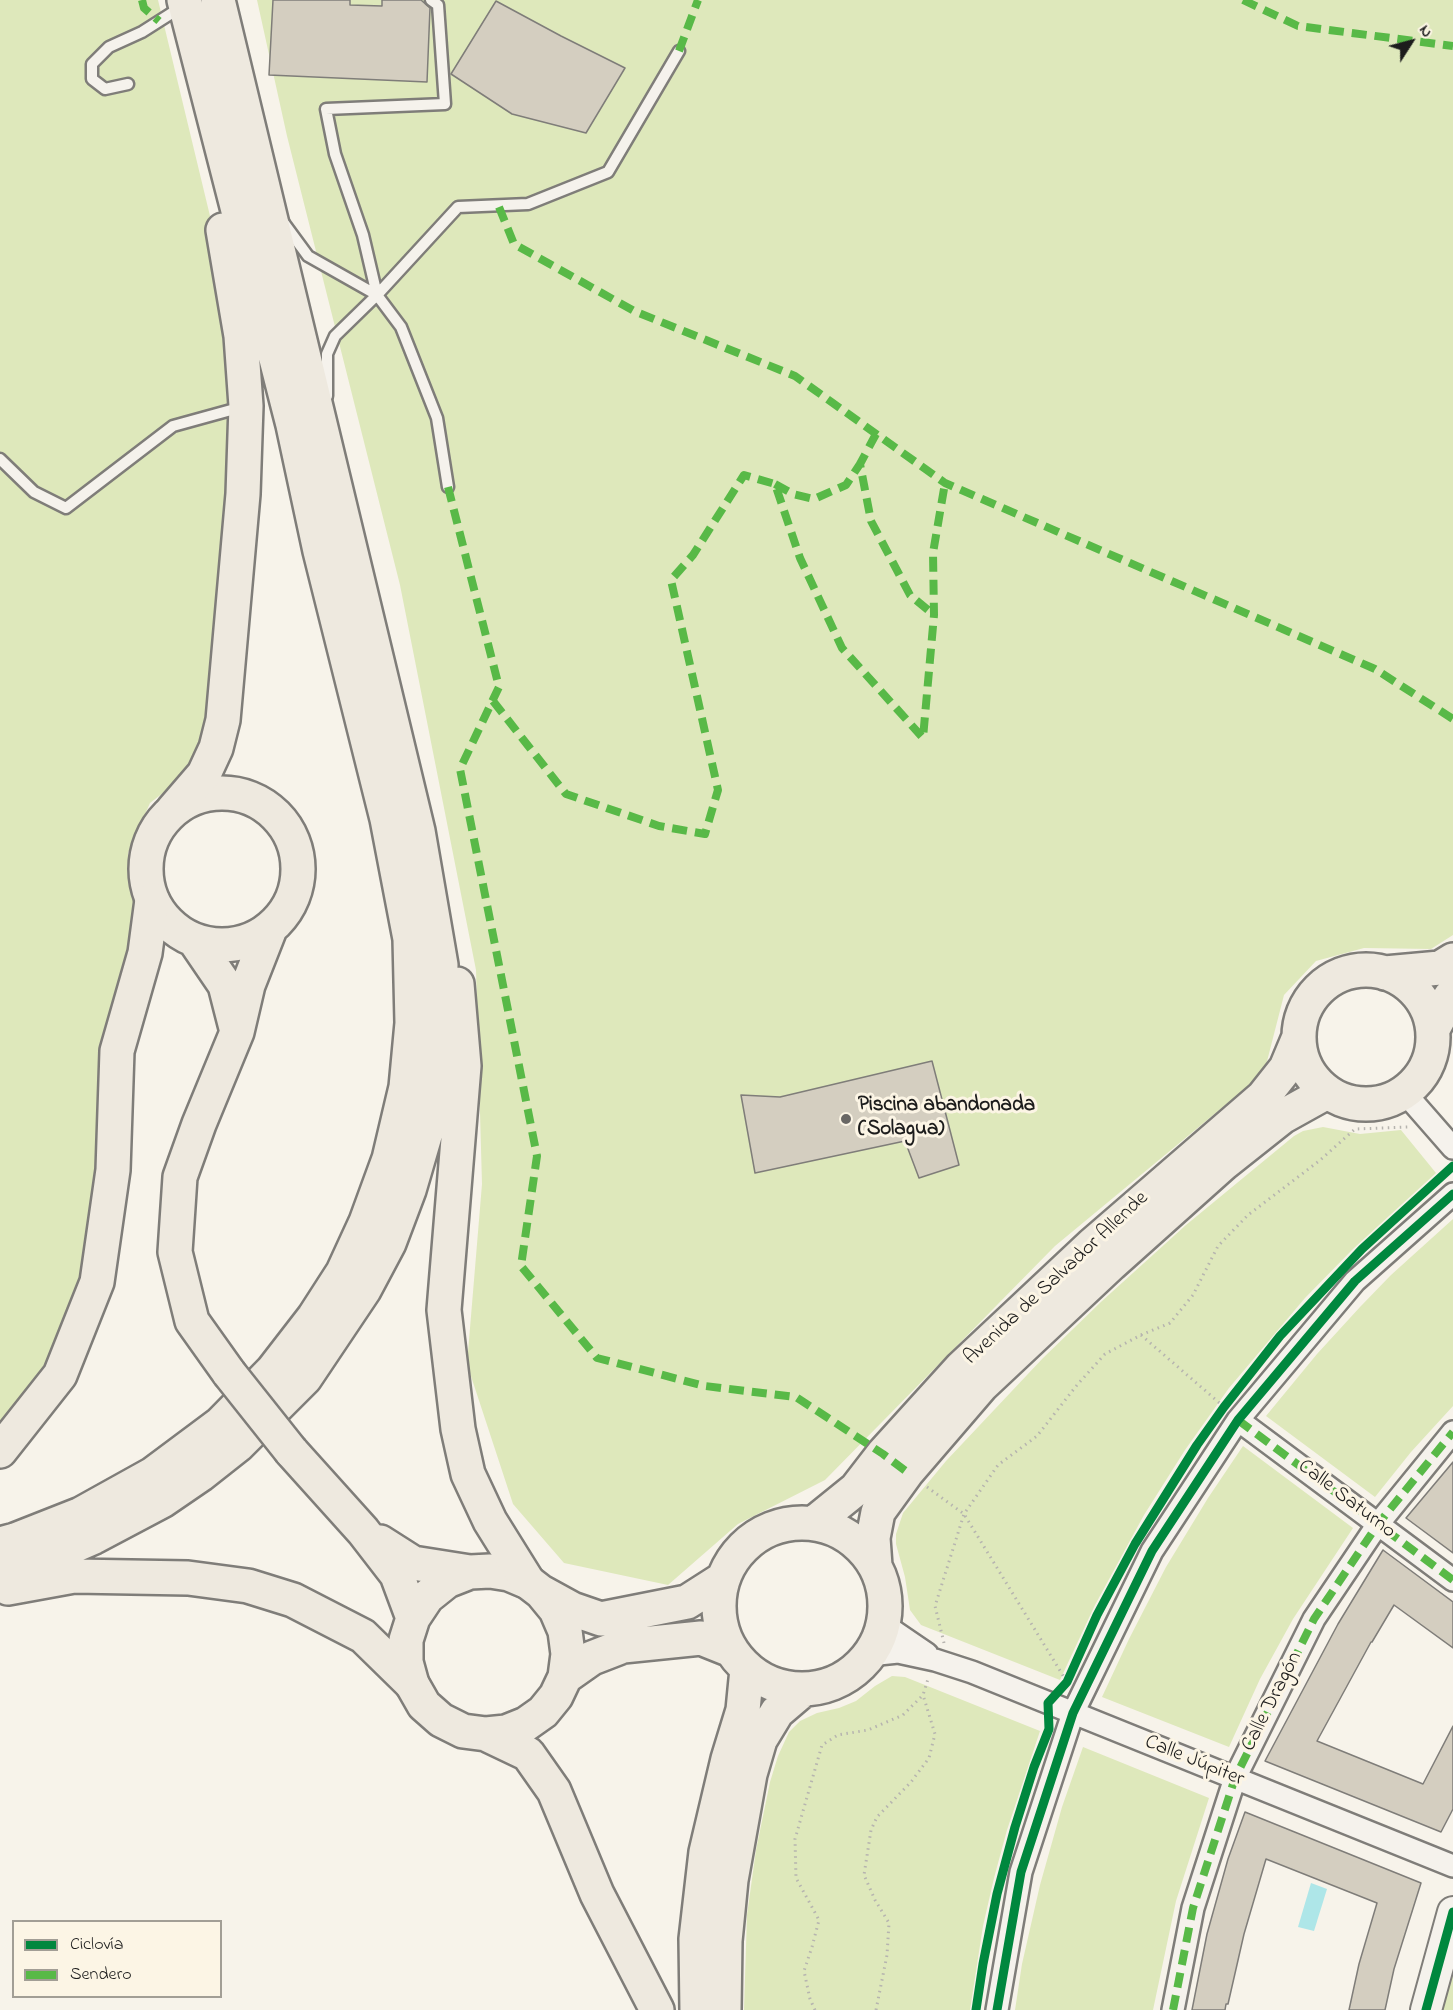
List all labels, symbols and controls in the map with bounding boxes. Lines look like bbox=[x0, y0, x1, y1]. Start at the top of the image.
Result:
north arrow bbox=[1381, 12, 1441, 72]
text: N bbox=[1413, 20, 1438, 43]
place label: Piscina abandonada (Solagua) bbox=[858, 1094, 1035, 1144]
marker: Piscina abandonada (Solagua) bbox=[839, 1112, 853, 1126]
street label: Avenida de Salvador Allende bbox=[959, 1187, 1155, 1371]
street label: Calle Saturno bbox=[1292, 1455, 1400, 1545]
street label: Calle Dragón bbox=[1237, 1648, 1309, 1756]
street label: Calle Júpiter bbox=[1141, 1731, 1247, 1793]
legend bbox=[12, 1920, 222, 1998]
text: Ciclovía bbox=[70, 1932, 123, 1958]
text: Sendero bbox=[70, 1962, 132, 1988]

